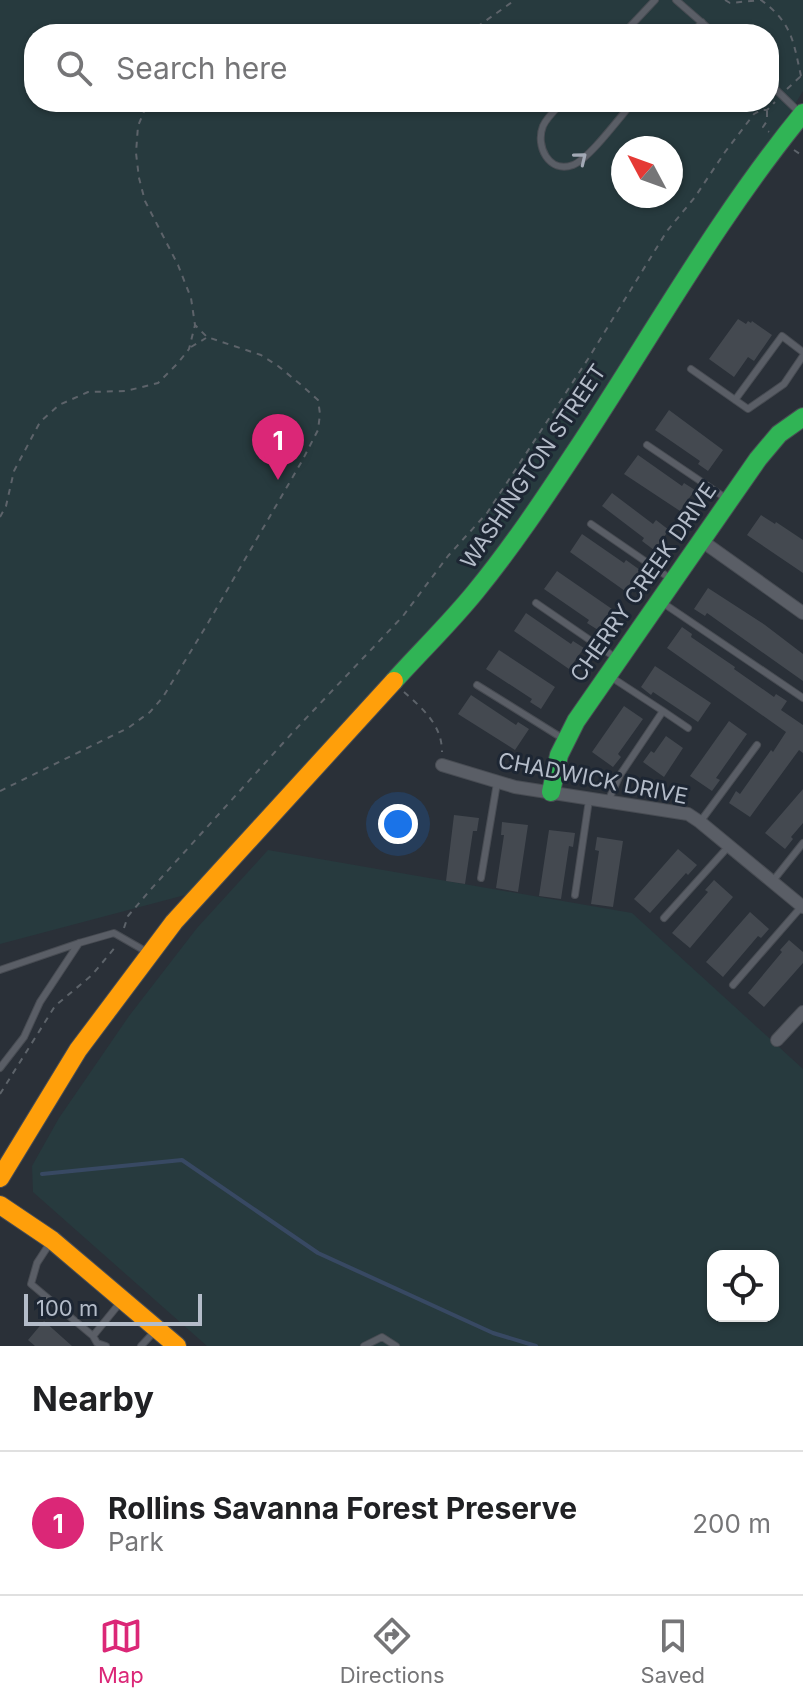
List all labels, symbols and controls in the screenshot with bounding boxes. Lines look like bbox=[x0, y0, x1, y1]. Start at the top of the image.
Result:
search box bbox=[24, 24, 779, 112]
icon: search bbox=[52, 46, 96, 90]
text: Search here bbox=[116, 50, 288, 86]
north arrow bbox=[611, 136, 683, 208]
one-way arrow bbox=[572, 153, 587, 167]
street label: WASHINGTON STREET bbox=[455, 359, 611, 573]
pin: 1 bbox=[252, 414, 304, 480]
street label: CHERRY CREEK DRIVE bbox=[565, 478, 721, 686]
street label: CHADWICK DRIVE bbox=[496, 747, 690, 809]
your location bbox=[378, 804, 418, 844]
map controls bbox=[707, 1250, 779, 1322]
button: locate bbox=[707, 1250, 779, 1322]
scale bar bbox=[24, 1290, 202, 1326]
text: 100 m bbox=[36, 1295, 98, 1321]
text: Nearby bbox=[32, 1378, 154, 1419]
text: Rollins Savanna Forest Preserve bbox=[108, 1490, 577, 1526]
text: 1 bbox=[52, 1508, 64, 1539]
text: 200 m bbox=[692, 1508, 771, 1539]
text: Park bbox=[108, 1526, 164, 1557]
tab: Map bbox=[98, 1614, 144, 1688]
tab: Directions bbox=[340, 1614, 445, 1688]
tab: Saved bbox=[641, 1614, 705, 1688]

